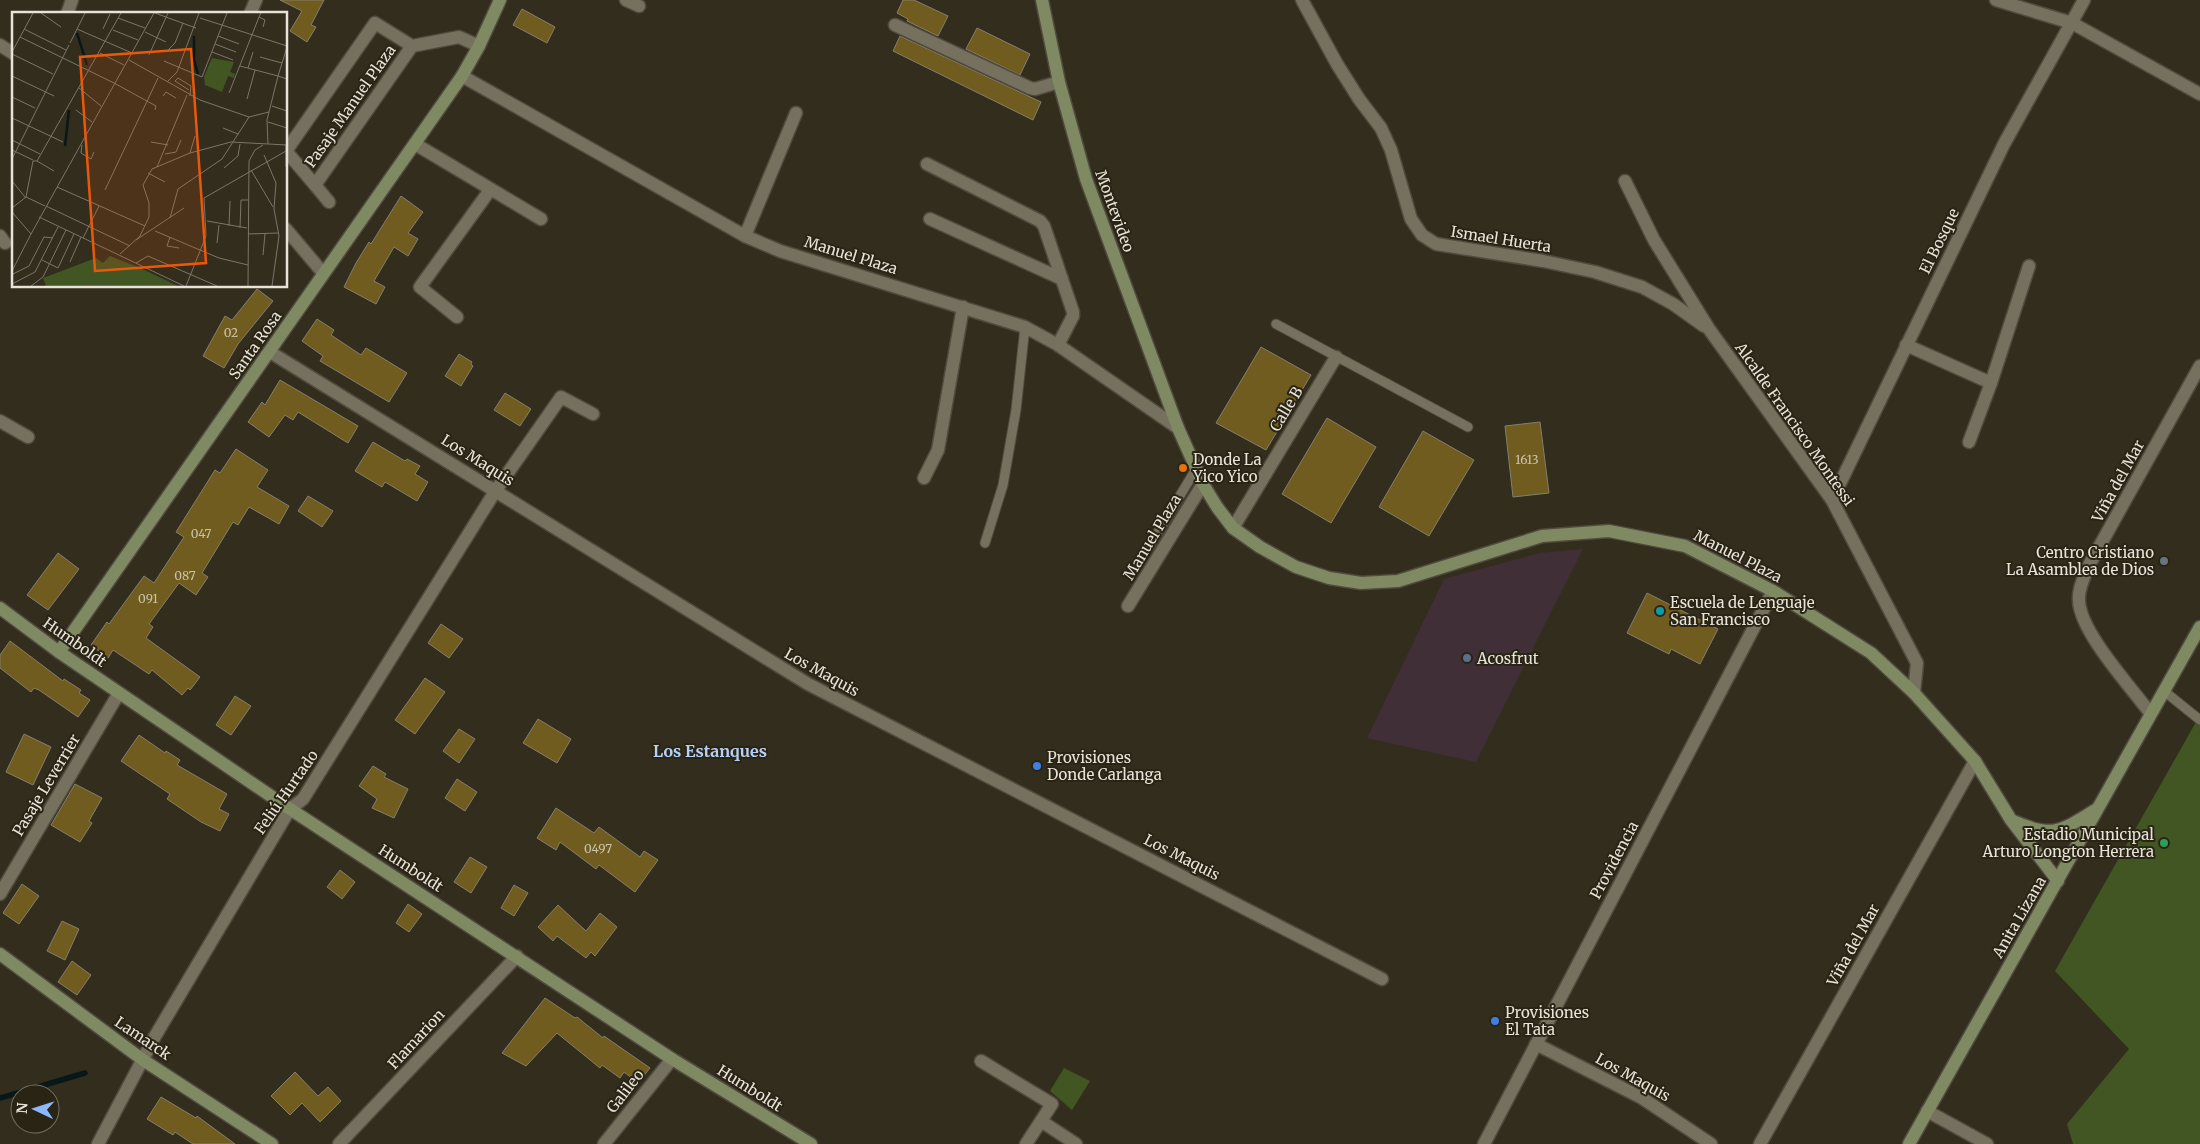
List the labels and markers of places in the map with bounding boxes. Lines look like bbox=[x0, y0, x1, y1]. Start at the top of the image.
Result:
place label: Donde La Yico Yico bbox=[1192, 450, 1262, 486]
marker: Donde La Yico Yico bbox=[1177, 462, 1189, 474]
place label: Centro Cristiano La Asamblea de Dios bbox=[2006, 543, 2154, 579]
marker: Centro Cristiano La Asamblea de Dios bbox=[2158, 555, 2170, 567]
place label: Escuela de Lenguaje San Francisco bbox=[1670, 593, 1815, 629]
marker: Escuela de Lenguaje San Francisco bbox=[1654, 605, 1666, 617]
place label: Acosfrut bbox=[1476, 649, 1539, 668]
marker: Acosfrut bbox=[1461, 652, 1473, 664]
place label: Provisiones Donde Carlanga bbox=[1047, 748, 1162, 784]
marker: Provisiones Donde Carlanga bbox=[1031, 760, 1043, 772]
place label: Estadio Municipal Arturo Longton Herrera bbox=[1982, 825, 2154, 861]
marker: Estadio Municipal Arturo Longton Herrera bbox=[2158, 837, 2170, 849]
place label: Provisiones El Tata bbox=[1505, 1003, 1589, 1039]
marker: Provisiones El Tata bbox=[1489, 1015, 1501, 1027]

